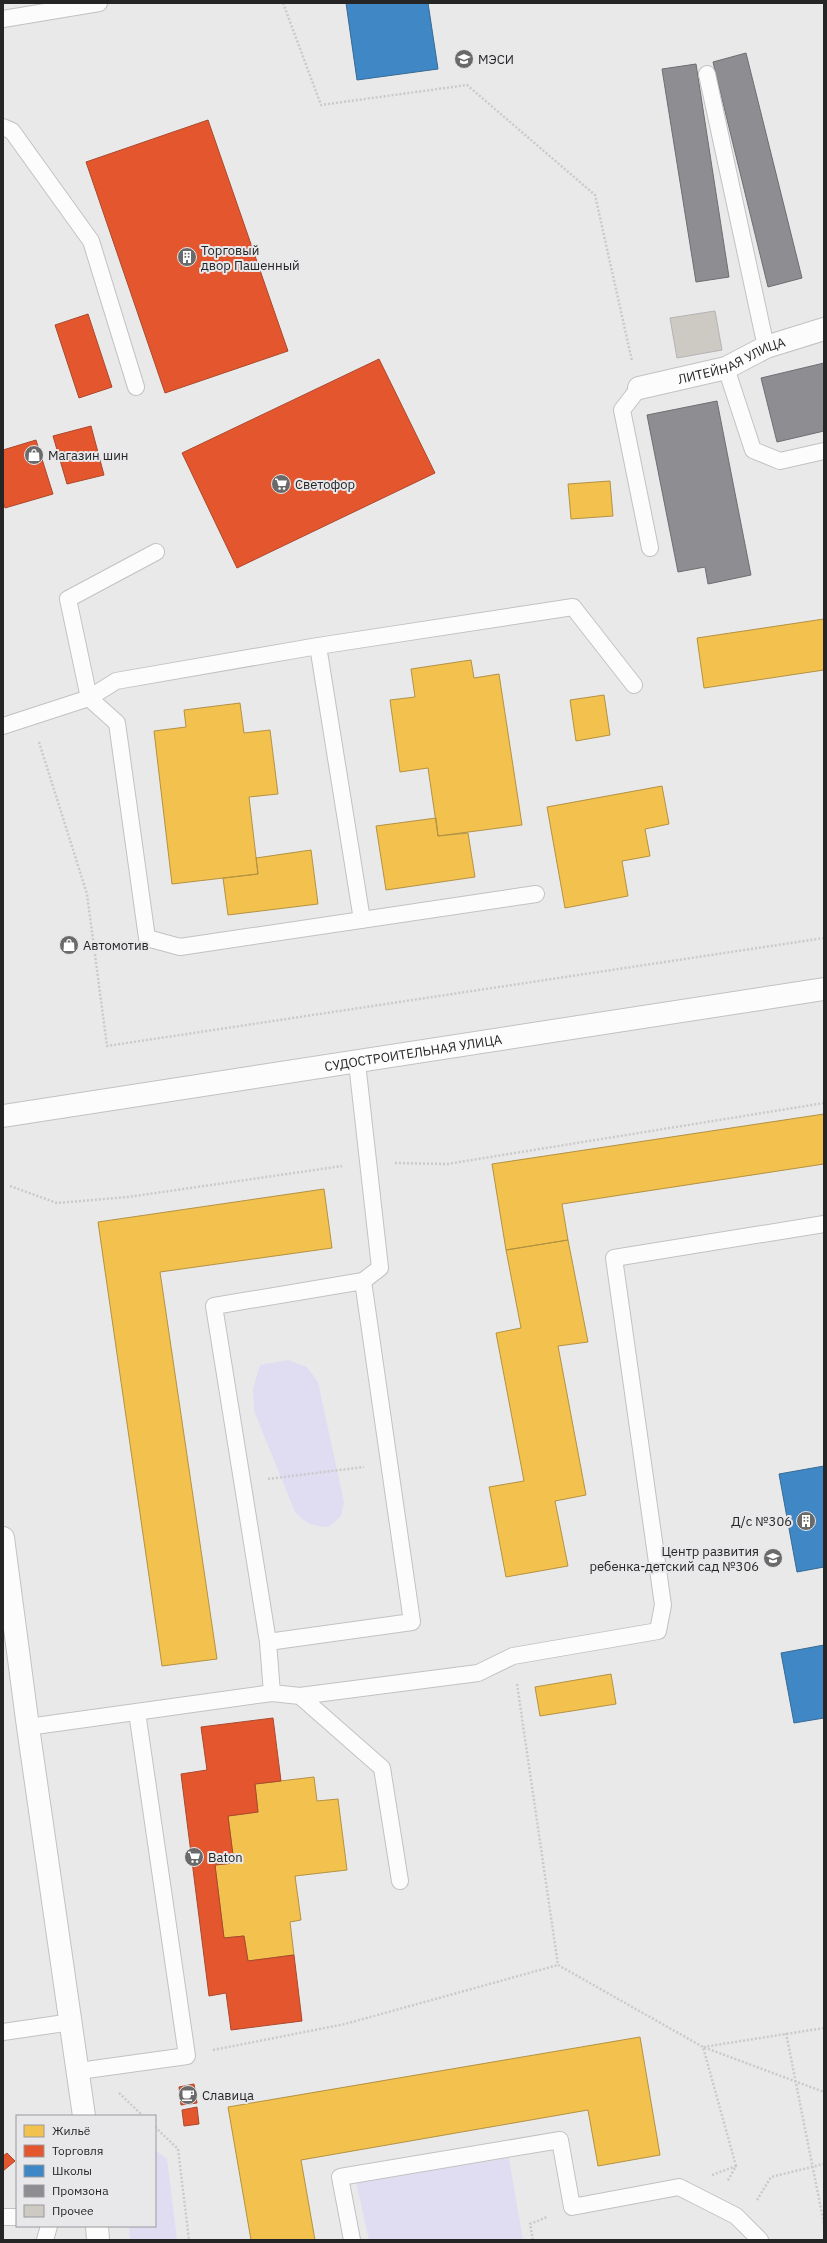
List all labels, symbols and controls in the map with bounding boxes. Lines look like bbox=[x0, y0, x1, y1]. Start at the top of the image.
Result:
school or university icon: МЭСИ bbox=[453, 48, 475, 70]
place label: МЭСИ bbox=[478, 51, 514, 68]
place label: Торговый двор Пашенный bbox=[201, 242, 300, 274]
building icon: Торговый двор Пашенный bbox=[176, 246, 198, 268]
street label: ЛИТЕЙНАЯ УЛИЦА bbox=[676, 333, 788, 388]
shop icon: Магазин шин bbox=[23, 444, 45, 466]
place label: Магазин шин bbox=[48, 447, 128, 464]
supermarket icon: Светофор bbox=[270, 473, 292, 495]
place label: Светофор bbox=[295, 476, 355, 493]
shop icon: Автомотив bbox=[58, 934, 80, 956]
place label: Автомотив bbox=[83, 937, 149, 954]
street label: СУДОСТРОИТЕЛЬНАЯ УЛИЦА bbox=[323, 1031, 504, 1075]
building icon: Д/с №306 bbox=[795, 1510, 817, 1532]
place label: Д/с №306 bbox=[731, 1513, 792, 1530]
place label: Центр развития ребенка-детский сад №306 bbox=[589, 1543, 759, 1575]
school or university icon: Центр развития ребенка-детский сад №306 bbox=[762, 1547, 784, 1569]
supermarket icon: Baton bbox=[183, 1846, 205, 1868]
place label: Baton bbox=[208, 1849, 243, 1866]
cafe icon: Славица bbox=[177, 2084, 199, 2106]
place label: Славица bbox=[202, 2087, 254, 2104]
legend bbox=[16, 2115, 156, 2227]
text: Жильё bbox=[52, 2123, 91, 2138]
text: Торговля bbox=[52, 2143, 103, 2158]
text: Школы bbox=[52, 2163, 92, 2178]
text: Промзона bbox=[52, 2183, 109, 2198]
text: Прочее bbox=[52, 2203, 94, 2218]

